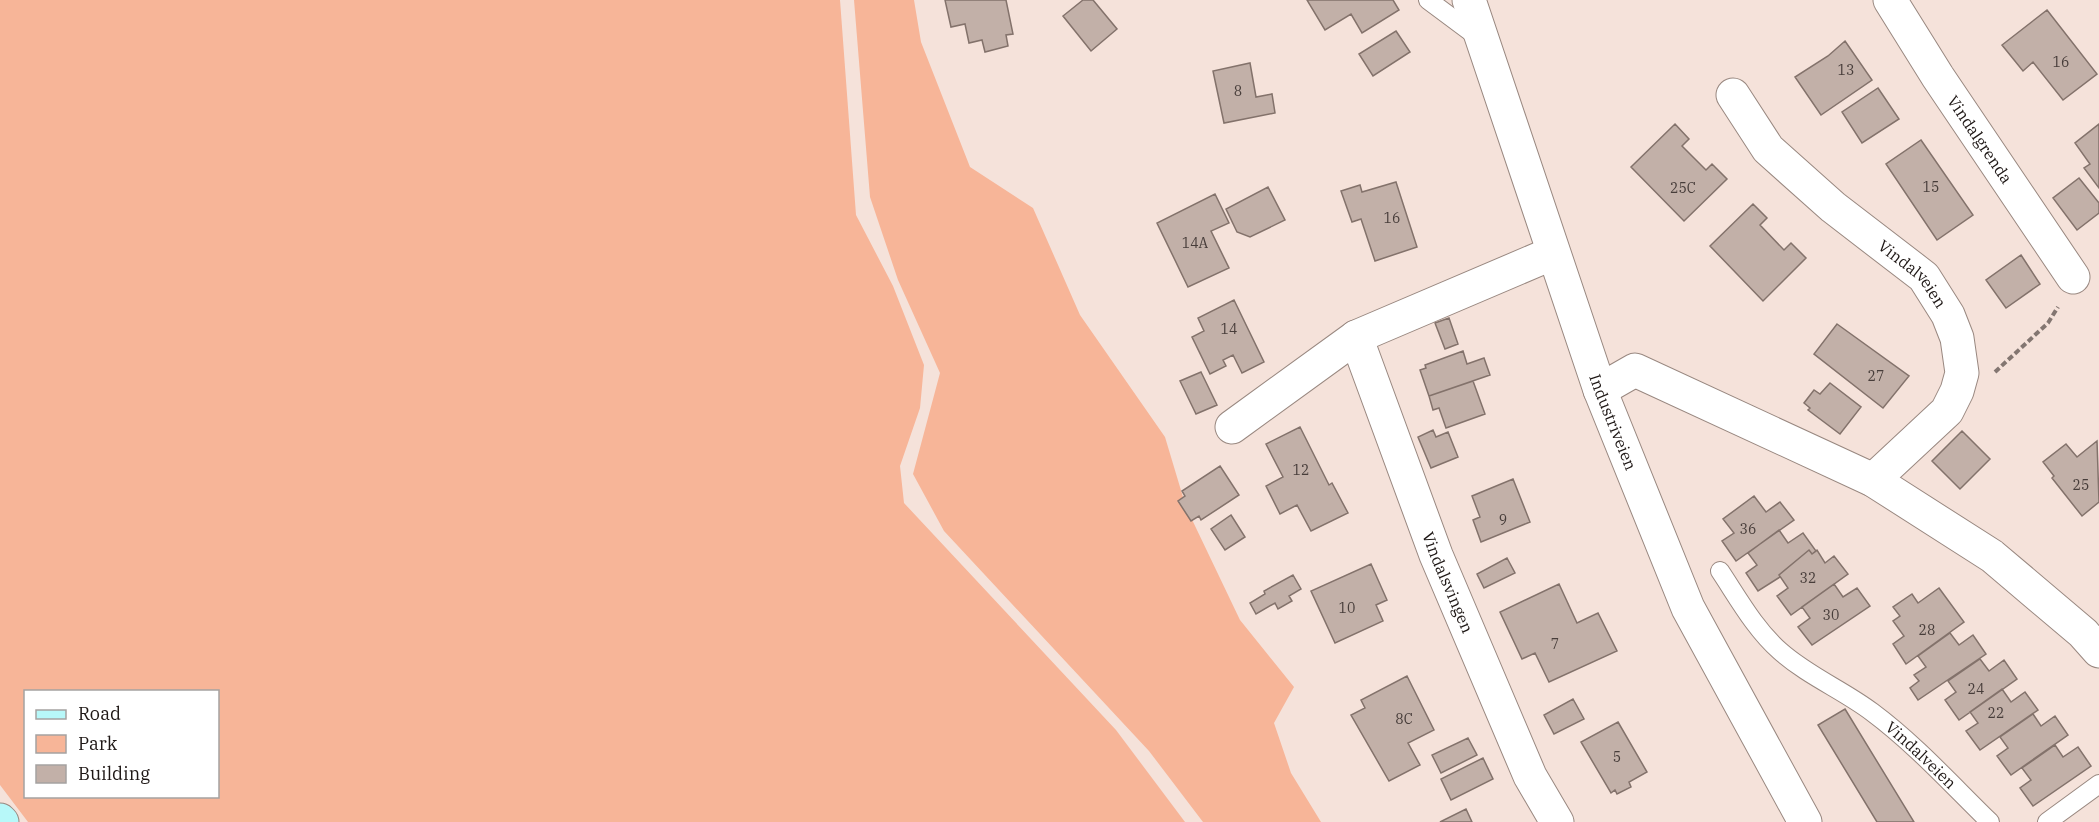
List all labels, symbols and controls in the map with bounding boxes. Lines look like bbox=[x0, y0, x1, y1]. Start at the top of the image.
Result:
house number: 16 bbox=[2053, 53, 2069, 71]
house number: 13 bbox=[1838, 61, 1854, 79]
house number: 8 bbox=[1234, 82, 1242, 100]
street label: Vindalgrenda bbox=[1943, 92, 2017, 187]
house number: 15 bbox=[1923, 178, 1939, 196]
house number: 25C bbox=[1670, 179, 1696, 197]
house number: 16 bbox=[1384, 209, 1400, 227]
house number: 14A bbox=[1182, 234, 1209, 252]
street label: Vindalveien bbox=[1874, 235, 1951, 312]
house number: 14 bbox=[1221, 320, 1237, 338]
house number: 27 bbox=[1868, 367, 1884, 385]
street label: Industriveien bbox=[1585, 371, 1641, 473]
house number: 12 bbox=[1293, 461, 1309, 479]
house number: 25 bbox=[2073, 476, 2089, 494]
house number: 9 bbox=[1499, 511, 1507, 529]
house number: 36 bbox=[1740, 520, 1756, 538]
street label: Vindalsvingen bbox=[1418, 529, 1478, 636]
house number: 32 bbox=[1800, 569, 1816, 587]
house number: 10 bbox=[1339, 599, 1355, 617]
house number: 30 bbox=[1823, 606, 1839, 624]
house number: 28 bbox=[1919, 621, 1935, 639]
house number: 7 bbox=[1551, 635, 1559, 653]
house number: 24 bbox=[1968, 680, 1984, 698]
legend bbox=[24, 690, 219, 798]
text: Road bbox=[78, 702, 121, 725]
house number: 22 bbox=[1988, 704, 2004, 722]
house number: 8C bbox=[1395, 710, 1413, 728]
street label: Vindalveien bbox=[1882, 717, 1961, 793]
text: Park bbox=[78, 732, 118, 755]
house number: 5 bbox=[1613, 748, 1621, 766]
text: Building bbox=[78, 762, 150, 785]

